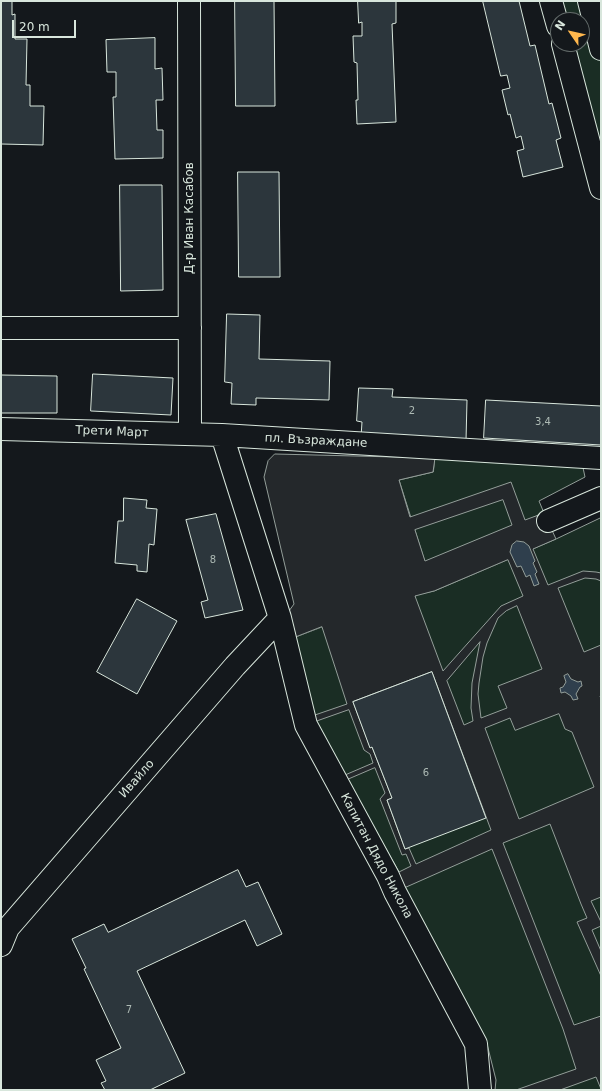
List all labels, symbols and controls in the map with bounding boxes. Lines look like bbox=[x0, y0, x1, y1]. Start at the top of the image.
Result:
scale bar bbox=[14, 12, 78, 38]
north arrow bbox=[550, 12, 590, 52]
text: N bbox=[552, 18, 568, 33]
text: 20 m bbox=[19, 20, 50, 34]
street label: Д-р Иван Касабов bbox=[183, 162, 197, 274]
house number: 2 bbox=[409, 405, 415, 417]
house number: 3,4 bbox=[535, 416, 551, 428]
street label: Трети Март bbox=[75, 424, 149, 440]
street label: пл. Възраждане bbox=[264, 431, 368, 451]
house number: 8 bbox=[210, 554, 216, 566]
street label: Ивайло bbox=[116, 757, 158, 801]
house number: 6 bbox=[423, 767, 429, 779]
street label: Капитан Дядо Никола bbox=[337, 791, 415, 921]
house number: 7 bbox=[126, 1004, 132, 1016]

